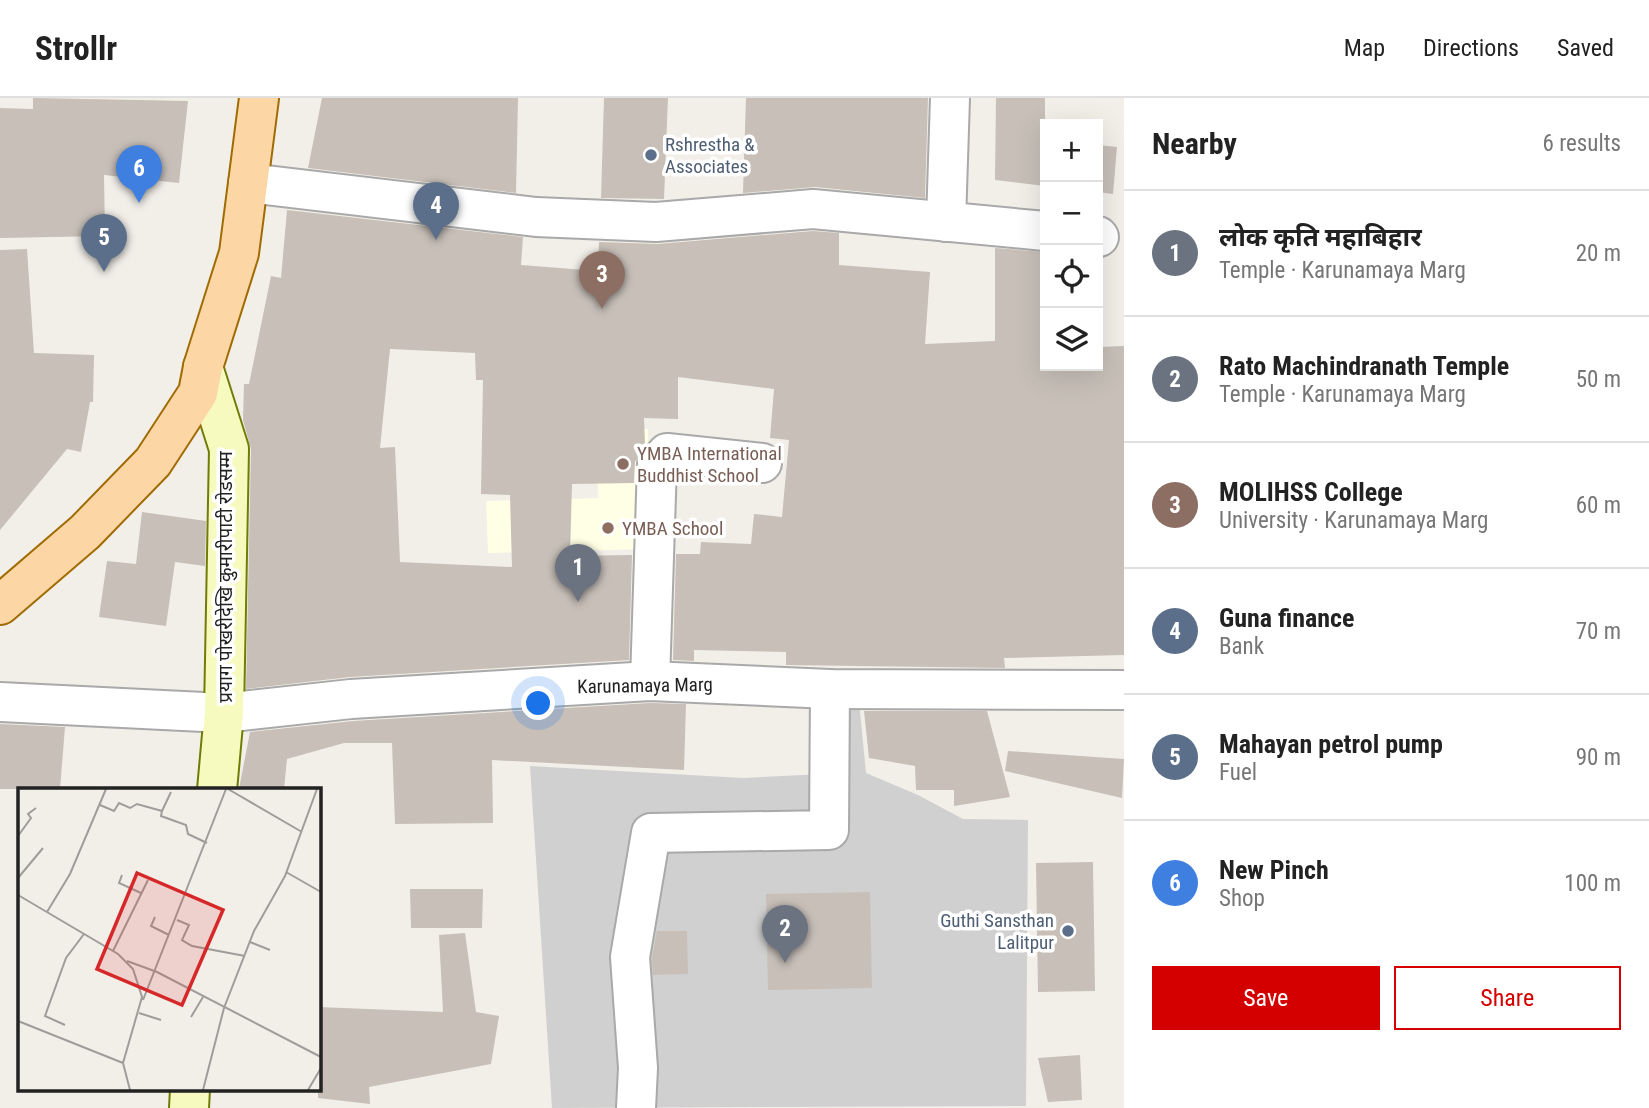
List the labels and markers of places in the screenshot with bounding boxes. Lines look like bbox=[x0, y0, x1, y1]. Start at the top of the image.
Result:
place label: Rshrestha & Associates bbox=[665, 133, 755, 178]
pin: 6 bbox=[116, 145, 162, 203]
marker: Rshrestha & Associates bbox=[643, 147, 659, 163]
pin: 4 bbox=[413, 182, 459, 240]
pin: 5 bbox=[81, 214, 127, 272]
pin: 3 bbox=[579, 251, 625, 309]
place label: YMBA International Buddhist School bbox=[637, 442, 782, 487]
marker: YMBA International Buddhist School bbox=[615, 456, 631, 472]
place label: YMBA School bbox=[622, 517, 723, 540]
marker: YMBA School bbox=[600, 520, 616, 536]
pin: 1 bbox=[555, 544, 601, 602]
pin: 2 bbox=[762, 905, 808, 963]
place label: Guthi Sansthan Lalitpur bbox=[940, 909, 1054, 954]
marker: Guthi Sansthan Lalitpur bbox=[1060, 923, 1076, 939]

